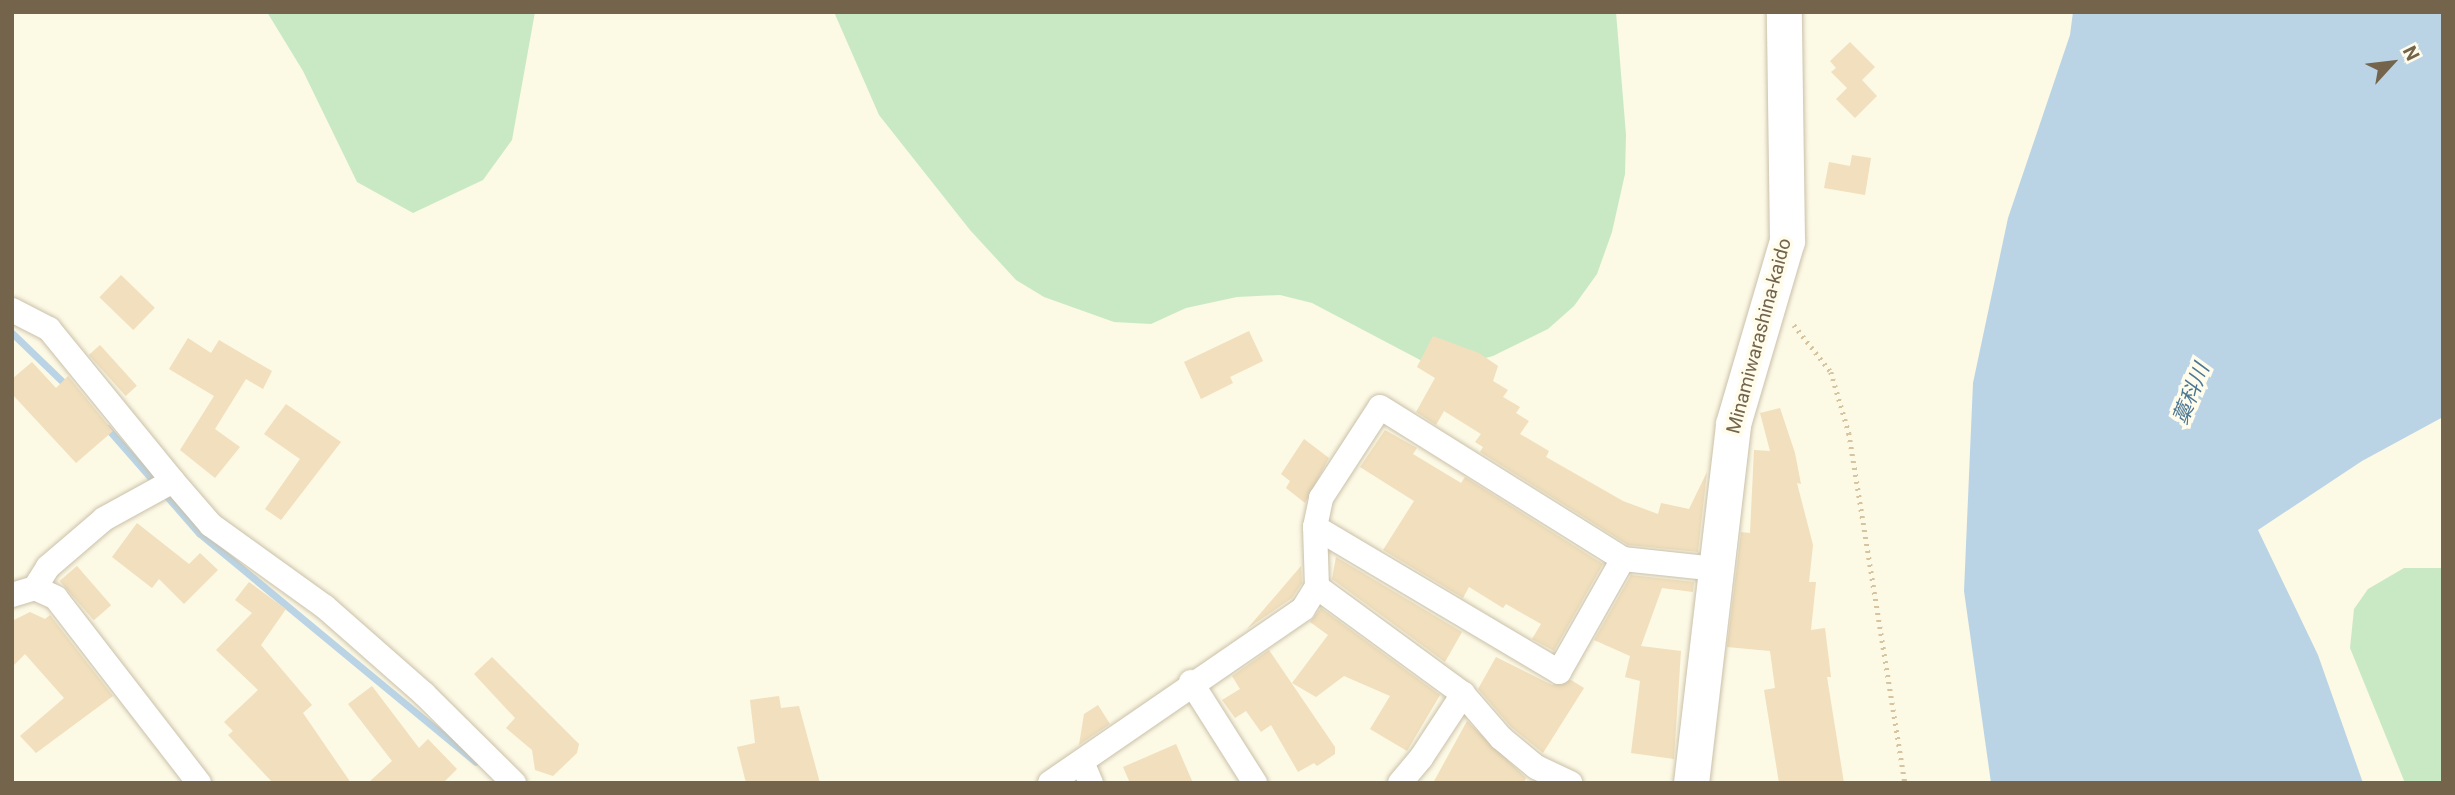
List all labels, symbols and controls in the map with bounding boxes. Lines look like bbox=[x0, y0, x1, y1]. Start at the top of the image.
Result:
north arrow bbox=[2357, 28, 2427, 98]
text: N bbox=[2398, 42, 2424, 64]
street label: Minamiwarashina-kaido bbox=[1722, 236, 1796, 436]
water label: 藁科川 bbox=[2168, 360, 2214, 428]

